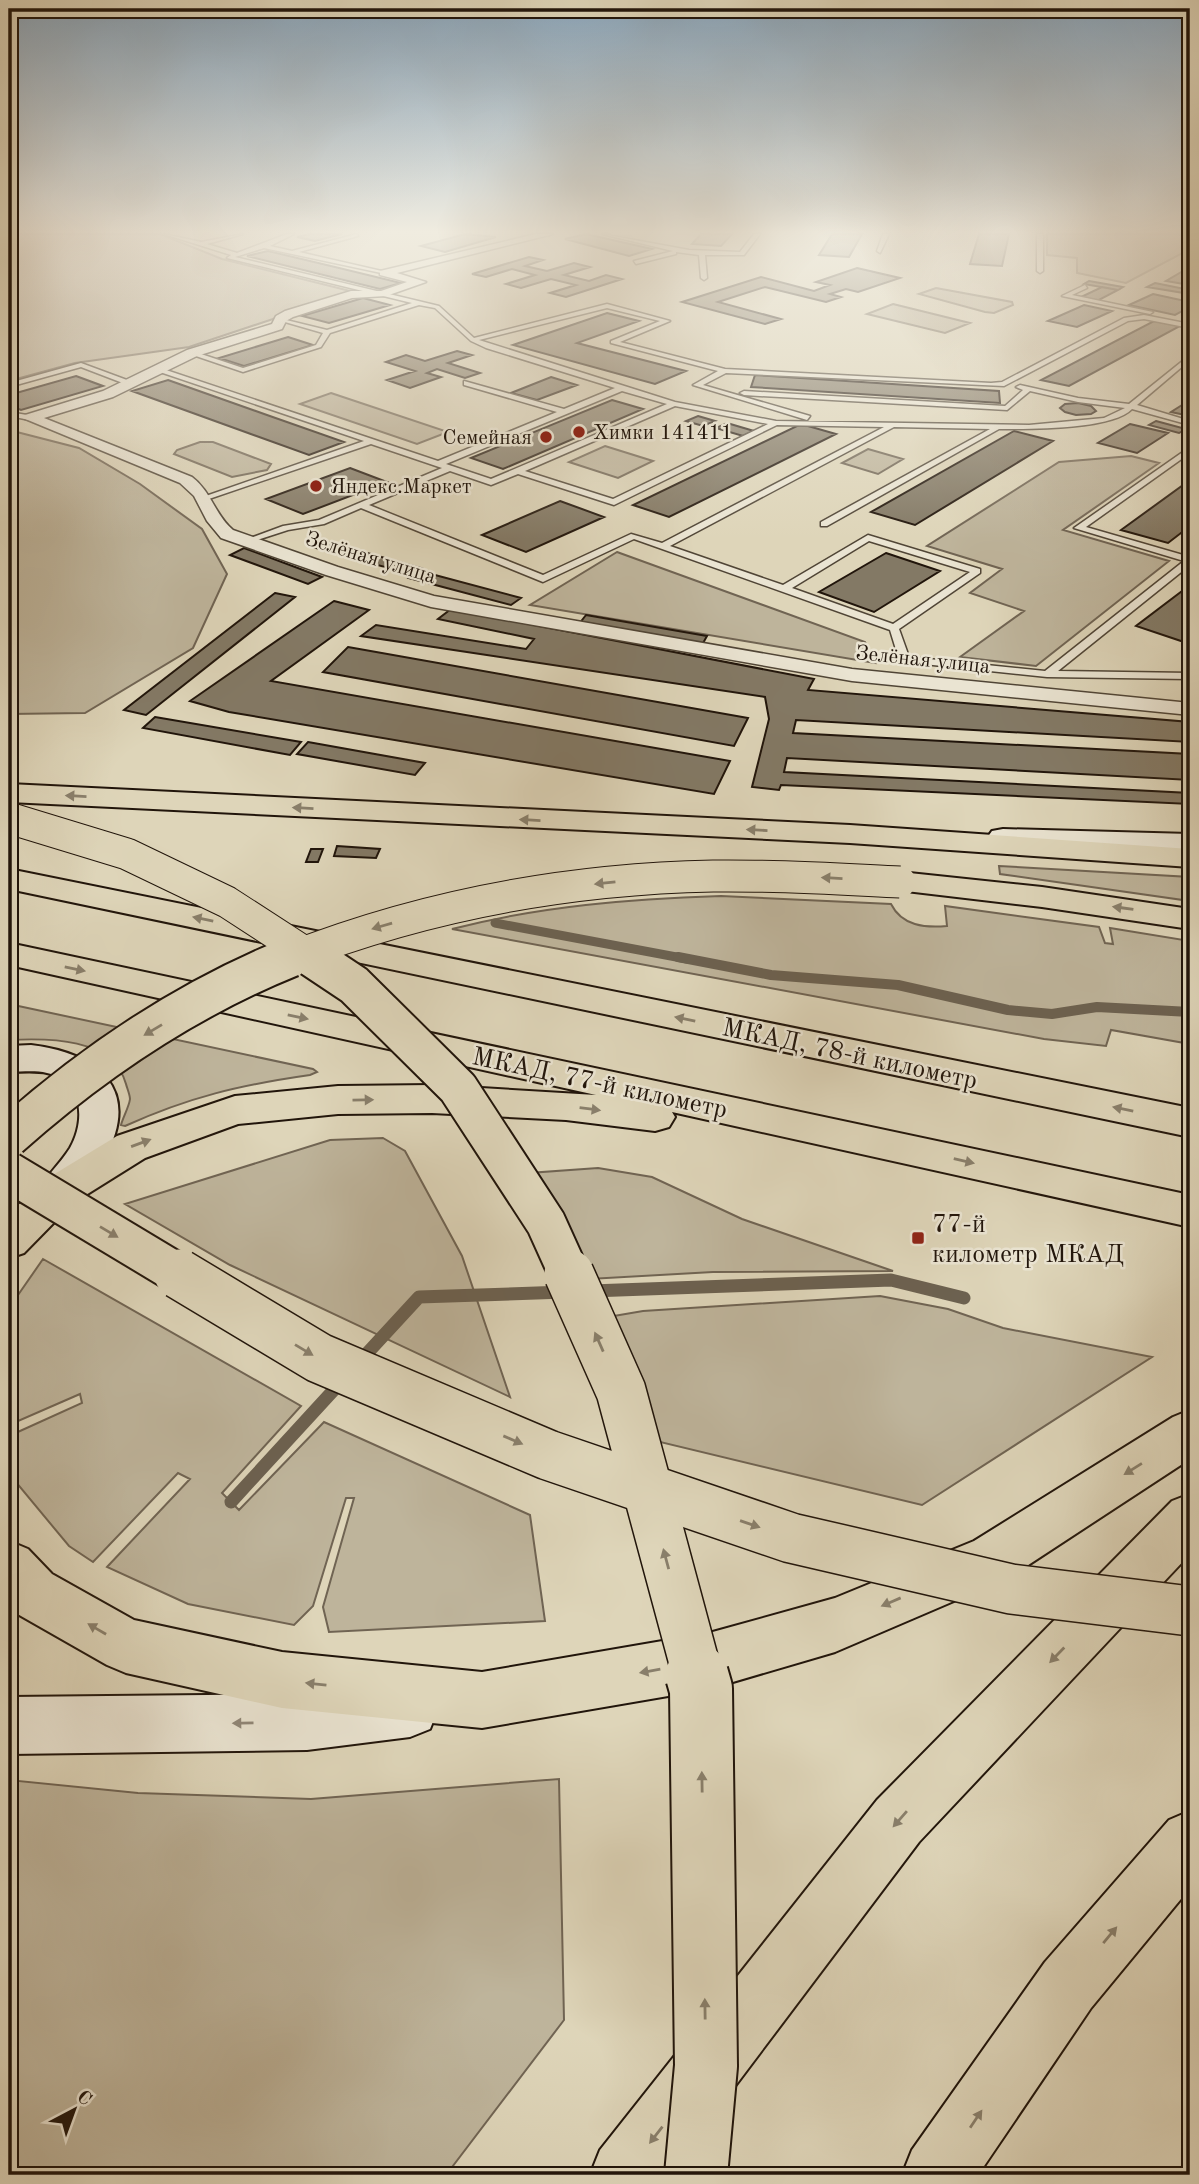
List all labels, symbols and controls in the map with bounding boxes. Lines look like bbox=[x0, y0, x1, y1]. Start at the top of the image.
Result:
place label: Химки 141411 bbox=[593, 423, 733, 444]
marker: Химки 141411 bbox=[571, 424, 587, 440]
place label: Семейная bbox=[442, 428, 532, 449]
marker: Семейная bbox=[538, 429, 554, 445]
place label: Яндекс.Маркет bbox=[330, 477, 472, 498]
marker: Яндекс.Маркет bbox=[308, 478, 324, 494]
street label: Зелёная улица bbox=[303, 529, 438, 588]
street label: Зелёная улица bbox=[854, 643, 991, 678]
one-way arrow bbox=[65, 791, 87, 802]
one-way arrow bbox=[292, 803, 314, 814]
one-way arrow bbox=[519, 814, 541, 825]
one-way arrow bbox=[746, 825, 768, 836]
one-way arrow bbox=[821, 873, 843, 884]
one-way arrow bbox=[594, 878, 616, 889]
one-way arrow bbox=[1112, 903, 1134, 914]
one-way arrow bbox=[192, 913, 214, 924]
one-way arrow bbox=[370, 921, 392, 932]
one-way arrow bbox=[64, 963, 86, 974]
one-way arrow bbox=[287, 1011, 309, 1022]
one-way arrow bbox=[674, 1013, 696, 1024]
street label: МКАД, 78-й километр bbox=[720, 1015, 980, 1095]
one-way arrow bbox=[143, 1023, 162, 1036]
street label: МКАД, 77-й километр bbox=[470, 1044, 730, 1124]
one-way arrow bbox=[352, 1094, 374, 1106]
one-way arrow bbox=[579, 1103, 601, 1114]
one-way arrow bbox=[1112, 1103, 1134, 1114]
one-way arrow bbox=[131, 1138, 152, 1149]
one-way arrow bbox=[953, 1155, 975, 1166]
place label: 77-й километр МКАД bbox=[932, 1212, 1124, 1268]
one-way arrow bbox=[100, 1226, 119, 1239]
marker: 77-й километр МКАД bbox=[910, 1230, 926, 1246]
one-way arrow bbox=[593, 1332, 605, 1352]
one-way arrow bbox=[295, 1343, 314, 1356]
one-way arrow bbox=[502, 1435, 523, 1446]
one-way arrow bbox=[1123, 1463, 1142, 1476]
one-way arrow bbox=[740, 1519, 761, 1530]
one-way arrow bbox=[660, 1548, 671, 1570]
one-way arrow bbox=[880, 1596, 901, 1607]
one-way arrow bbox=[87, 1623, 107, 1635]
one-way arrow bbox=[1050, 1646, 1066, 1663]
one-way arrow bbox=[639, 1666, 661, 1677]
one-way arrow bbox=[305, 1678, 327, 1689]
one-way arrow bbox=[232, 1717, 254, 1729]
one-way arrow bbox=[696, 1771, 708, 1793]
one-way arrow bbox=[892, 1810, 908, 1828]
one-way arrow bbox=[1102, 1927, 1117, 1944]
one-way arrow bbox=[700, 1998, 711, 2020]
north arrow bbox=[38, 2076, 108, 2146]
text: С bbox=[73, 2088, 94, 2110]
one-way arrow bbox=[969, 2110, 983, 2128]
one-way arrow bbox=[650, 2126, 664, 2144]

